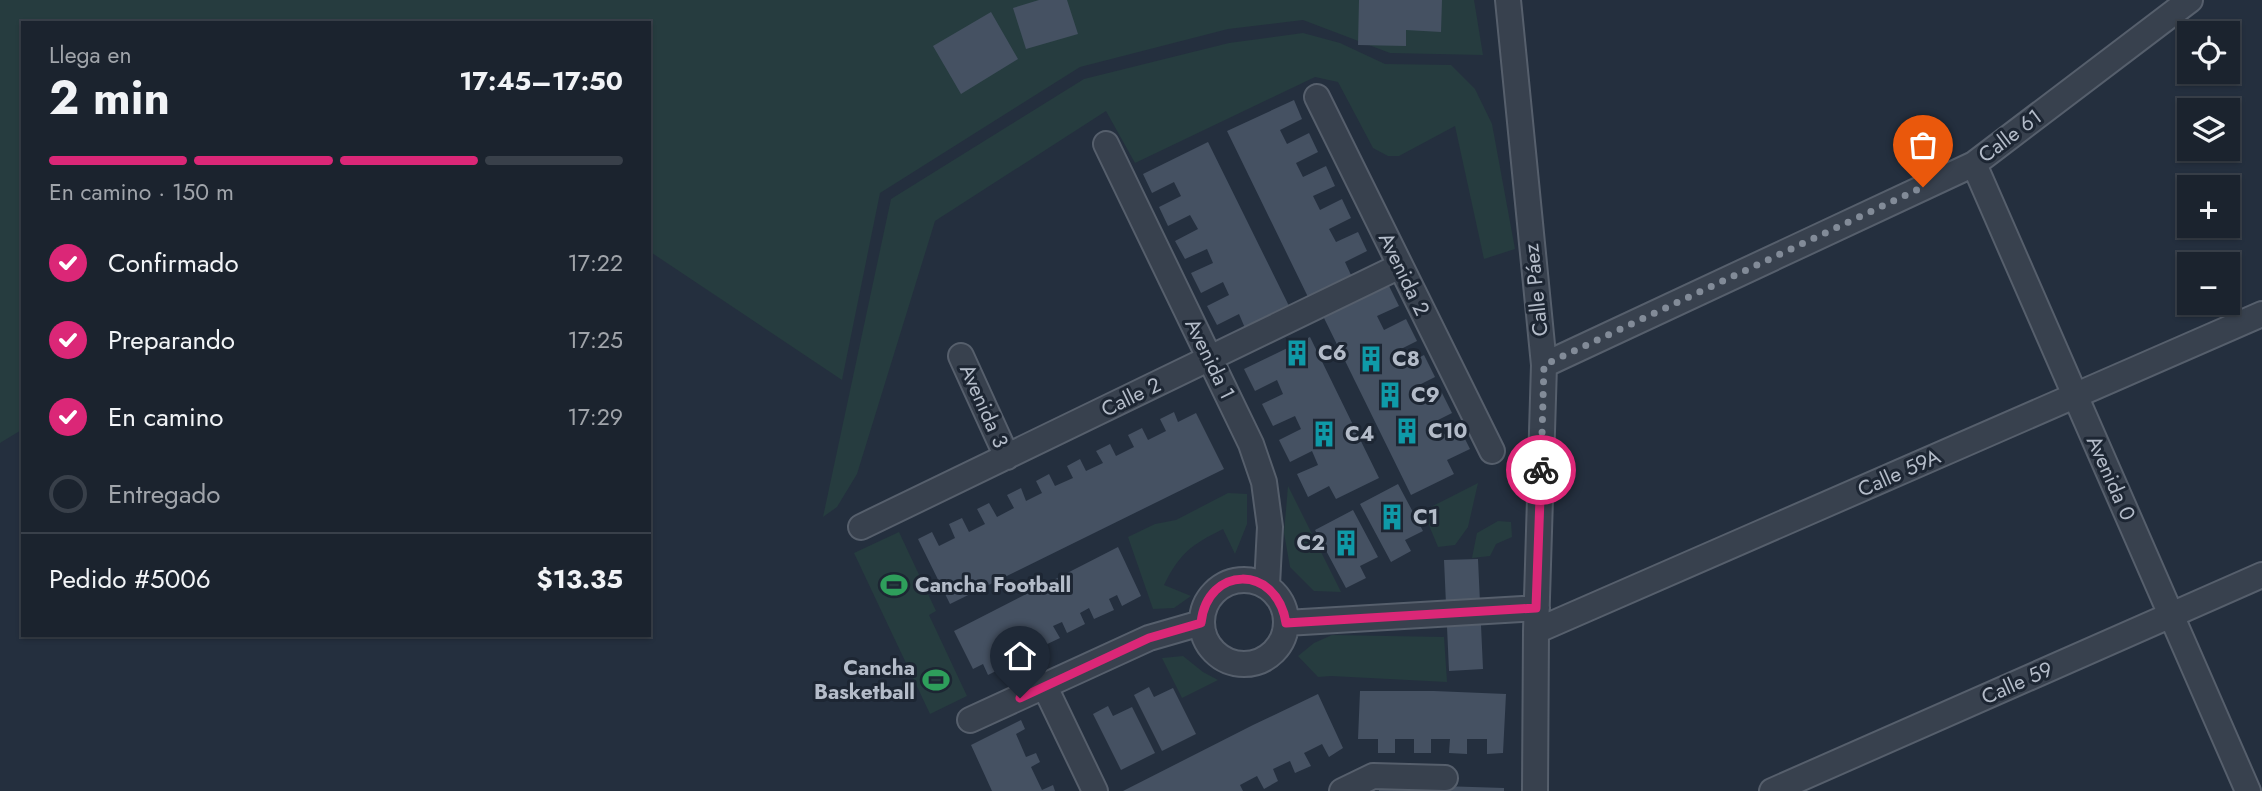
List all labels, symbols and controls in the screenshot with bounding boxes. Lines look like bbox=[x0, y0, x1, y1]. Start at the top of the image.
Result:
map controls bbox=[2177, 21, 2240, 315]
button: locate bbox=[2177, 21, 2240, 84]
text: Llega en bbox=[49, 38, 131, 72]
text: 17:45–17:50 bbox=[459, 62, 623, 100]
text: 2 min bbox=[49, 65, 170, 131]
button: layers bbox=[2177, 98, 2240, 161]
street label: Calle 61 bbox=[1972, 102, 2048, 170]
pin bbox=[1893, 115, 1953, 187]
icon: bag bbox=[1904, 126, 1942, 164]
text: En camino · 150 m bbox=[49, 175, 234, 209]
button: + bbox=[2177, 175, 2240, 238]
street label: Avenida 2 bbox=[1371, 227, 1437, 321]
street label: Calle Páez bbox=[1516, 242, 1556, 338]
icon: check bbox=[49, 244, 87, 282]
text: Confirmado bbox=[108, 244, 239, 282]
text: 17:22 bbox=[568, 246, 623, 280]
button: − bbox=[2177, 252, 2240, 315]
street label: Avenida 1 bbox=[1177, 313, 1243, 405]
icon: check bbox=[49, 321, 87, 359]
text: Preparando bbox=[108, 321, 235, 359]
text: 17:25 bbox=[568, 323, 623, 357]
building icon: C6 bbox=[1282, 338, 1312, 368]
place label: C6 bbox=[1318, 338, 1347, 368]
building icon: C8 bbox=[1356, 344, 1386, 374]
place label: C8 bbox=[1392, 344, 1420, 374]
street label: Avenida 3 bbox=[952, 359, 1016, 453]
street label: Calle 2 bbox=[1096, 370, 1166, 424]
building icon: C9 bbox=[1375, 380, 1405, 410]
place label: C9 bbox=[1411, 380, 1440, 410]
icon: check bbox=[49, 398, 87, 436]
text: En camino bbox=[108, 398, 224, 436]
text: 17:29 bbox=[567, 400, 623, 434]
building icon: C10 bbox=[1392, 416, 1422, 446]
place label: C10 bbox=[1428, 416, 1467, 446]
building icon: C4 bbox=[1309, 419, 1339, 449]
place label: C4 bbox=[1345, 419, 1374, 449]
street label: Avenida 0 bbox=[2079, 431, 2143, 525]
courier bbox=[1506, 435, 1576, 505]
street label: Calle 59A bbox=[1853, 441, 1945, 505]
icon: bike bbox=[1522, 451, 1560, 489]
text: Entregado bbox=[108, 475, 220, 513]
building icon: C1 bbox=[1377, 502, 1407, 532]
place label: C1 bbox=[1413, 502, 1438, 532]
place label: C2 bbox=[1297, 528, 1325, 558]
building icon: C2 bbox=[1331, 528, 1361, 558]
text: Pedido #5006 bbox=[49, 560, 211, 598]
text: $13.35 bbox=[537, 560, 623, 598]
sports icon: Cancha Football bbox=[879, 570, 909, 600]
place label: Cancha Football bbox=[915, 570, 1071, 600]
pin bbox=[990, 626, 1050, 698]
icon: home bbox=[1001, 637, 1039, 675]
place label: Cancha Basketball bbox=[814, 653, 915, 707]
street label: Calle 59 bbox=[1977, 654, 2057, 712]
sports icon: Cancha Basketball bbox=[921, 665, 951, 695]

